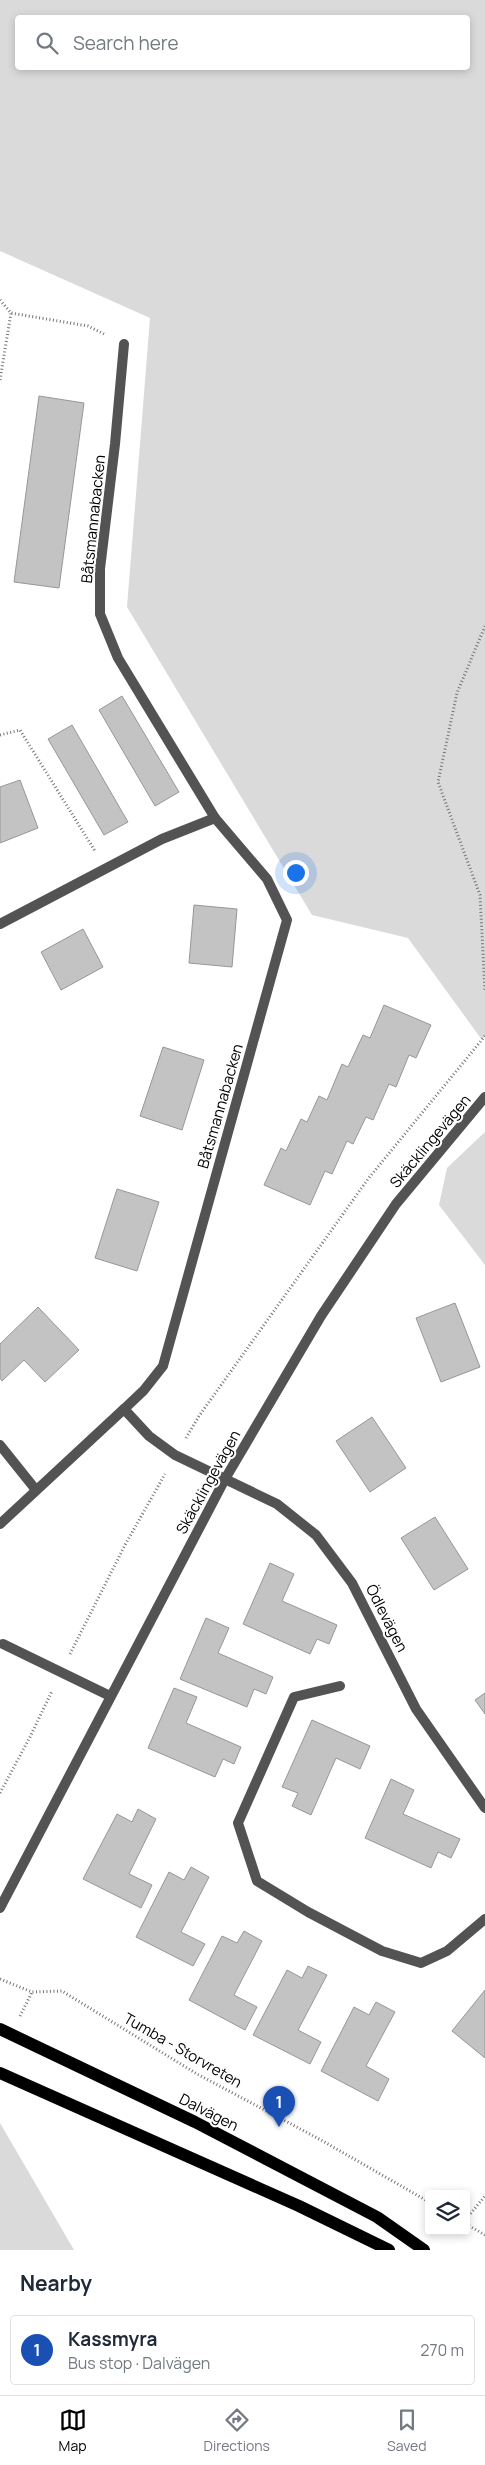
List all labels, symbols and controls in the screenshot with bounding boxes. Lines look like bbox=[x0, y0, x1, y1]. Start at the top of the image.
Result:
search box bbox=[15, 15, 470, 70]
icon: search bbox=[33, 29, 61, 57]
text: Search here bbox=[73, 30, 179, 56]
street label: Båtsmannabacken bbox=[76, 454, 110, 584]
your location bbox=[283, 860, 309, 886]
street label: Båtsmannabacken bbox=[192, 1041, 248, 1171]
street label: Skäcklingevägen bbox=[385, 1090, 475, 1192]
street label: Skäcklingevägen bbox=[171, 1426, 245, 1538]
street label: Ödlevägen bbox=[361, 1580, 413, 1656]
street label: Tumba - Storvreten bbox=[120, 2008, 246, 2092]
pin: 1 bbox=[263, 2086, 295, 2127]
street label: Dalvägen bbox=[176, 2088, 242, 2136]
map controls bbox=[425, 2190, 470, 2235]
button: layers bbox=[425, 2190, 470, 2235]
text: Nearby bbox=[20, 2269, 92, 2297]
text: Kassmyra bbox=[68, 2326, 157, 2352]
text: 1 bbox=[33, 2339, 41, 2361]
text: 270 m bbox=[420, 2339, 464, 2361]
text: Bus stop · Dalvägen bbox=[68, 2352, 210, 2374]
tab: Map bbox=[59, 2406, 87, 2455]
tab: Directions bbox=[204, 2406, 270, 2455]
tab: Saved bbox=[387, 2406, 426, 2455]

